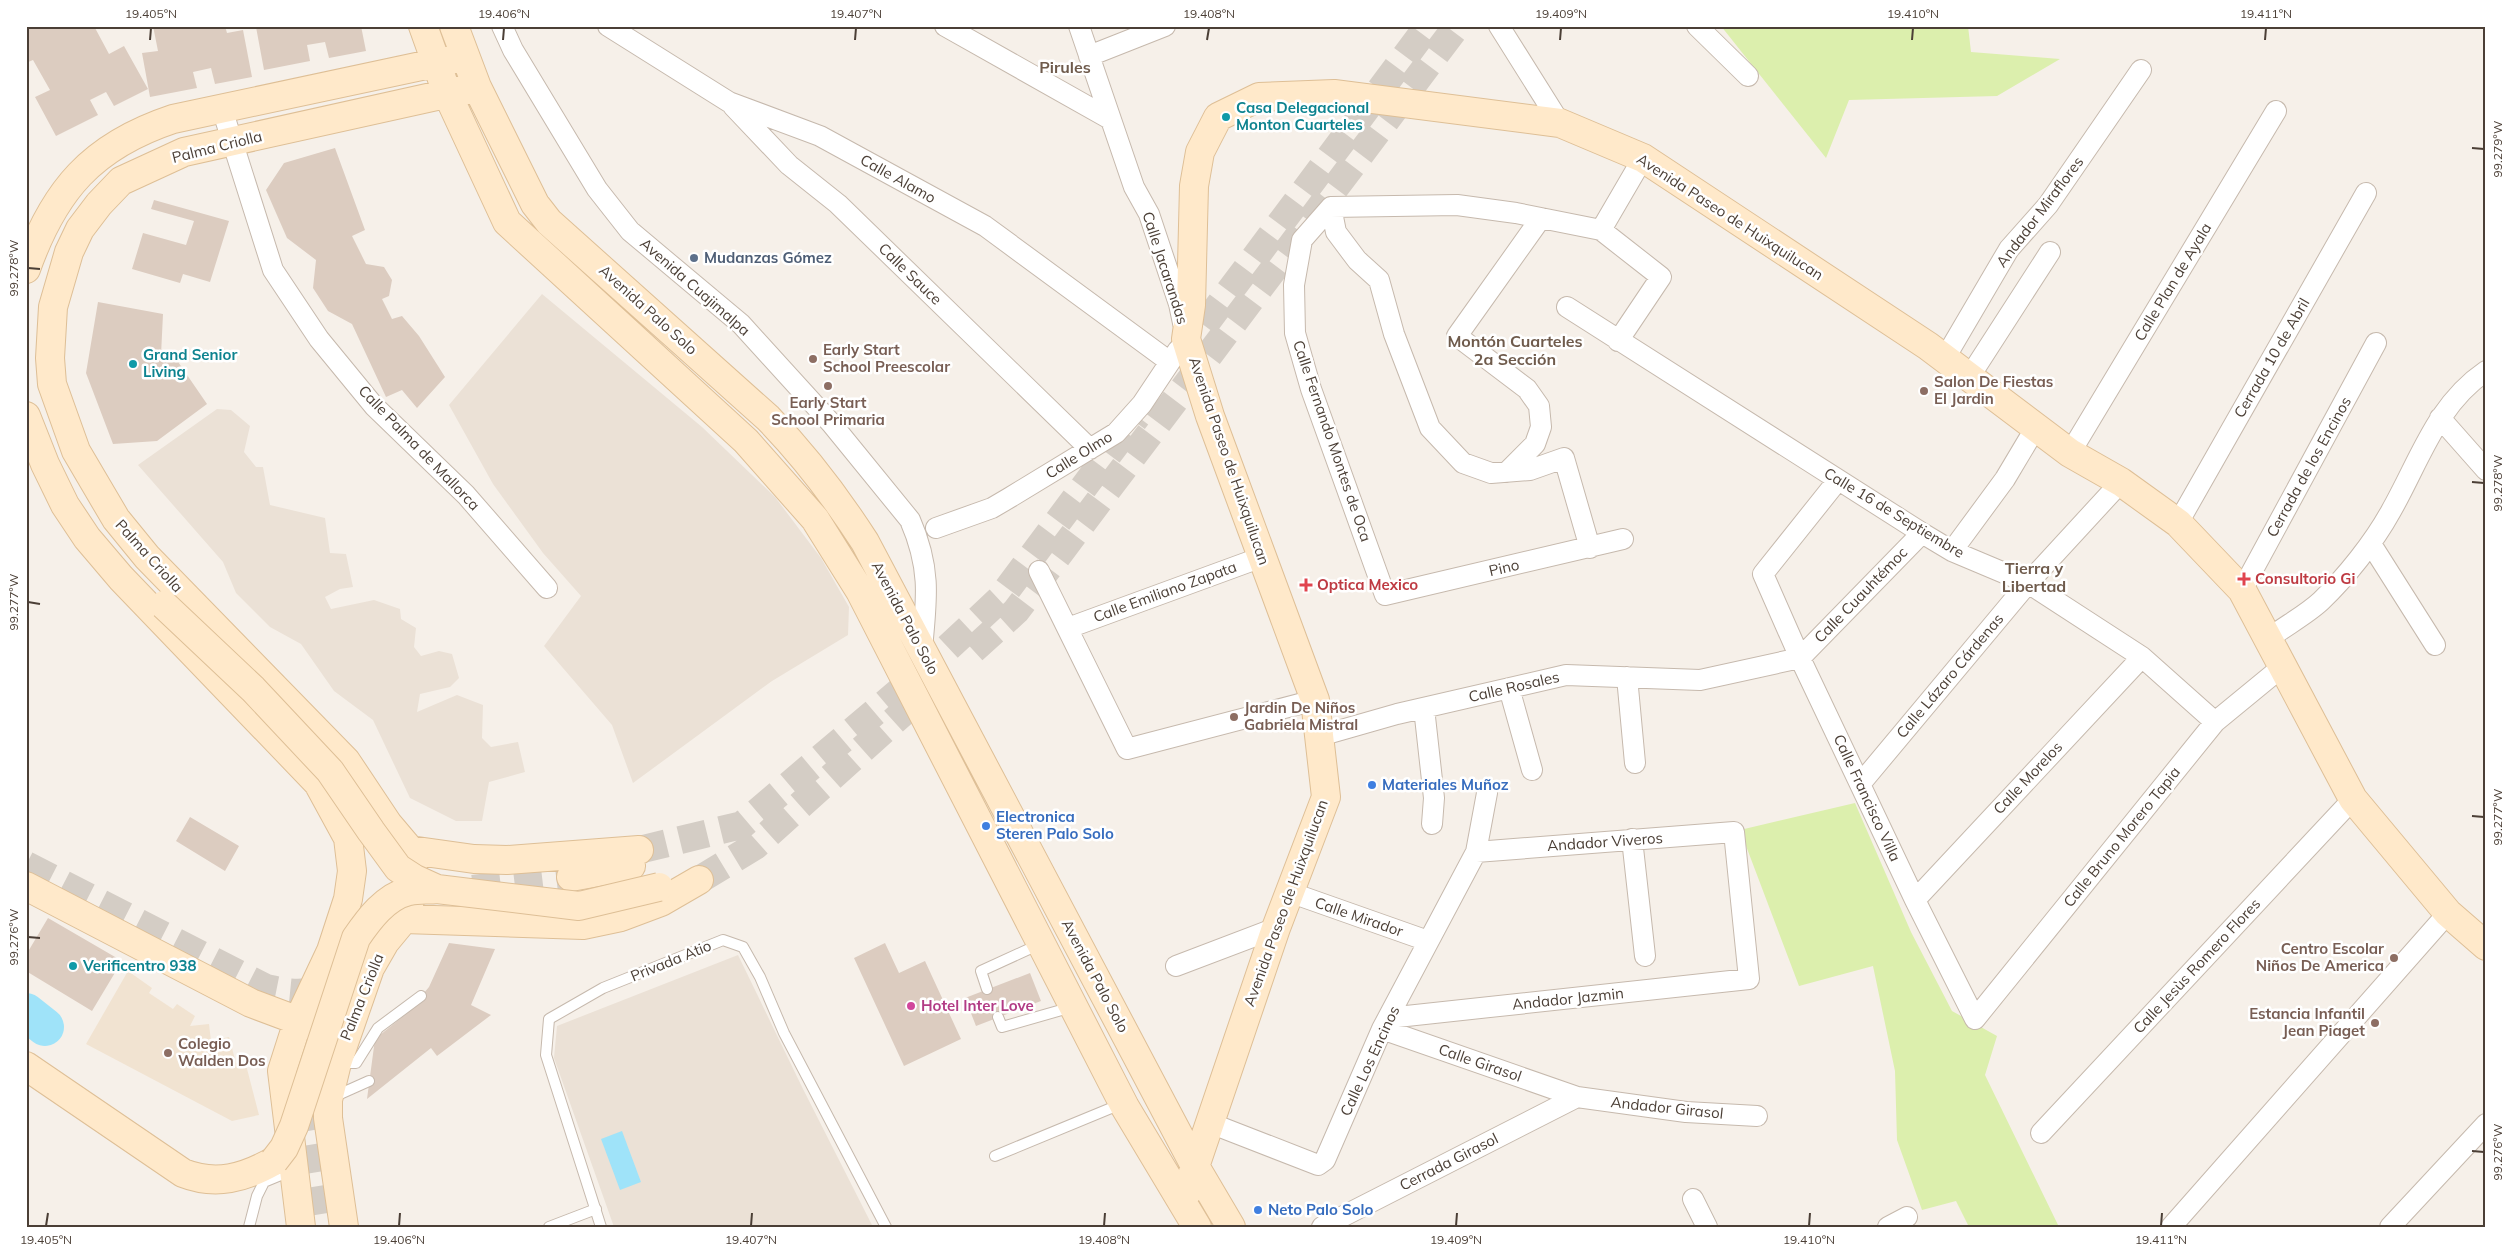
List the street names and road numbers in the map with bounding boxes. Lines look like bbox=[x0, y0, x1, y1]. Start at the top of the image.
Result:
street label: Palma Criolla bbox=[170, 126, 264, 167]
street label: Avenida Paseo de Huixquilucan bbox=[1633, 149, 1827, 284]
street label: Calle Alamo bbox=[857, 150, 939, 207]
street label: Andador Miraflores bbox=[1992, 153, 2087, 271]
street label: Calle Jacarandas bbox=[1138, 209, 1193, 326]
street label: Calle Plan de Ayala bbox=[2130, 219, 2215, 344]
street label: Avenida Cuajimalpa bbox=[636, 234, 754, 340]
street label: Calle Sauce bbox=[875, 239, 946, 308]
street label: Avenida Palo Solo bbox=[595, 261, 701, 359]
street label: Cerrada 10 de Abril bbox=[2230, 294, 2314, 421]
street label: Calle Fernando Montes de Oca bbox=[1289, 338, 1376, 544]
street label: Avenida Paseo de Huixquilucan bbox=[1185, 354, 1274, 567]
street label: Calle Palma de Mallorca bbox=[355, 381, 484, 514]
street label: Cerrada de los Encinos bbox=[2262, 393, 2355, 540]
street label: Calle Olmo bbox=[1042, 427, 1116, 483]
street label: Calle 16 de Septiembre bbox=[1821, 463, 1968, 562]
street label: Palma Criolla bbox=[112, 515, 187, 596]
street label: Calle Cuauhtémoc bbox=[1810, 543, 1911, 647]
street label: Pino bbox=[1487, 555, 1521, 580]
street label: Calle Emiliano Zapata bbox=[1091, 557, 1239, 626]
street label: Avenida Palo Solo bbox=[868, 558, 943, 678]
street label: Calle Lázaro Cárdenas bbox=[1892, 609, 2007, 742]
street label: Calle Rosales bbox=[1467, 667, 1561, 706]
street label: Calle Francisco Villa bbox=[1830, 731, 1905, 864]
street label: Calle Morelos bbox=[1989, 737, 2066, 818]
street label: Calle Bruno Morero Tapia bbox=[2059, 763, 2184, 911]
street label: Avenida Paseo de Huixquilucan bbox=[1239, 797, 1332, 1009]
street label: Andador Viveros bbox=[1546, 828, 1664, 855]
street label: Calle Mirador bbox=[1313, 893, 1406, 941]
street label: Calle Jesùs Romero Flores bbox=[2129, 894, 2264, 1037]
street label: Avenida Palo Solo bbox=[1058, 916, 1133, 1036]
street label: Privada Atio bbox=[628, 936, 714, 985]
street label: Palma Criolla bbox=[335, 951, 388, 1043]
street label: Andador Jazmin bbox=[1511, 983, 1625, 1014]
street label: Calle Los Encinos bbox=[1336, 1003, 1403, 1119]
street label: Calle Girasol bbox=[1436, 1039, 1524, 1086]
street label: Andador Girasol bbox=[1610, 1092, 1724, 1123]
street label: Cerrada Girasol bbox=[1396, 1129, 1501, 1195]

